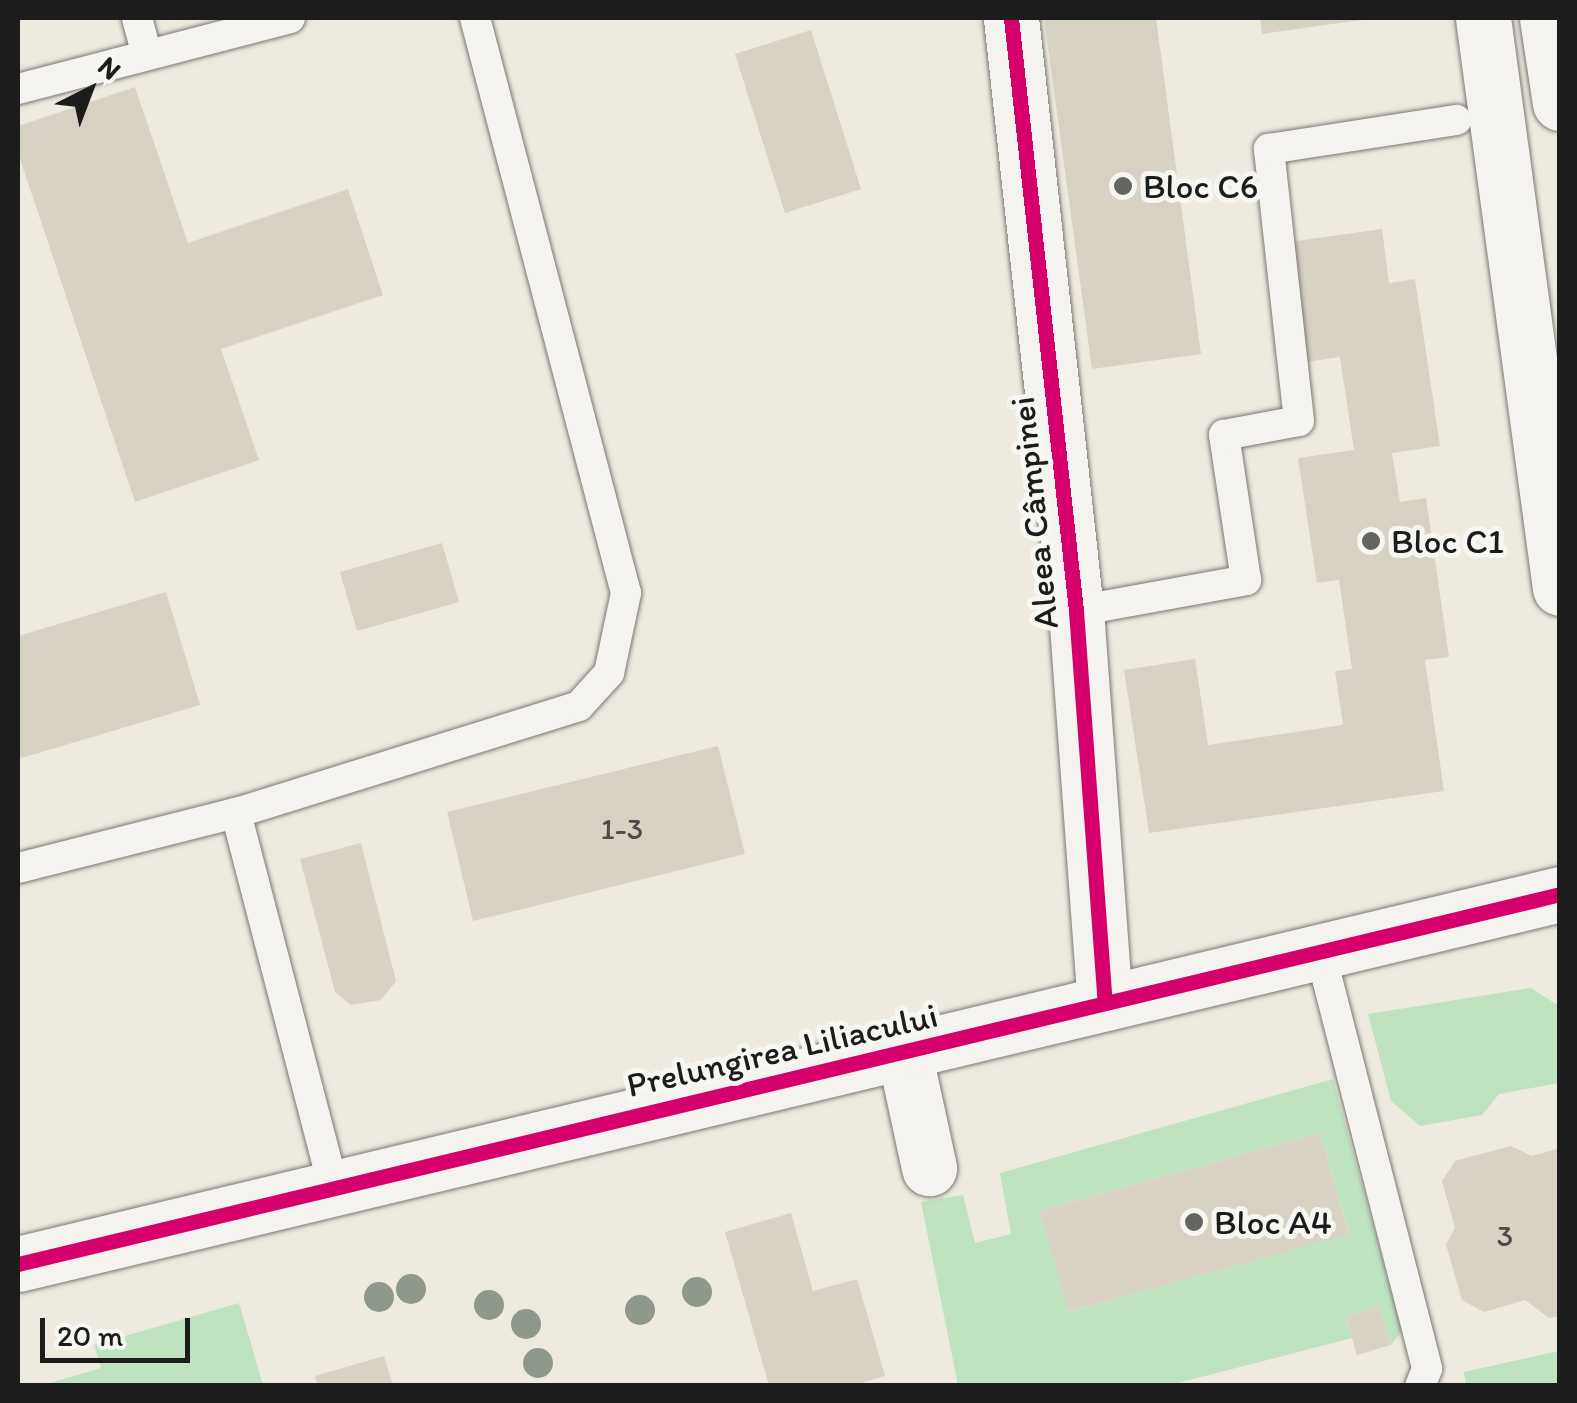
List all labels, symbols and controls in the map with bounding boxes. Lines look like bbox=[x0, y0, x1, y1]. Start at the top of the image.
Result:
north arrow bbox=[40, 40, 140, 140]
text: N bbox=[92, 49, 128, 87]
place label: Bloc C6 bbox=[1143, 165, 1258, 207]
marker: Bloc C6 bbox=[1112, 175, 1134, 197]
street label: Aleea Câmpinei bbox=[1001, 395, 1067, 631]
place label: Bloc C1 bbox=[1391, 520, 1504, 562]
marker: Bloc C1 bbox=[1360, 530, 1382, 552]
house number: 1-3 bbox=[601, 811, 643, 847]
street label: Prelungirea Liliacului bbox=[622, 994, 942, 1106]
place label: Bloc A4 bbox=[1214, 1201, 1332, 1243]
marker: Bloc A4 bbox=[1183, 1211, 1205, 1233]
house number: 3 bbox=[1497, 1218, 1513, 1254]
scale bar bbox=[45, 1298, 195, 1360]
text: 20 m bbox=[57, 1317, 123, 1354]

